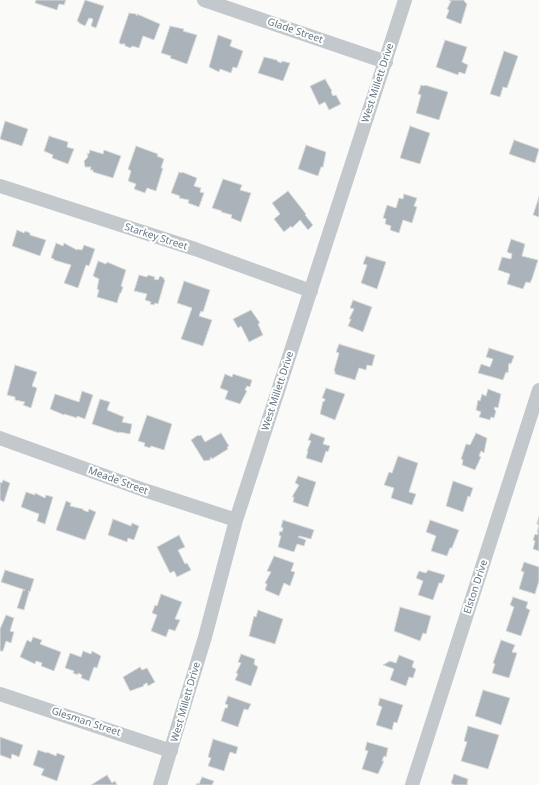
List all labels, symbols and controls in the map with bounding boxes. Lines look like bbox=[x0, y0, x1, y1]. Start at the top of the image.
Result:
street label: Glade Street bbox=[266, 16, 324, 46]
street label: West Millett Drive bbox=[360, 42, 396, 124]
street label: Starkey Street bbox=[123, 221, 189, 253]
street label: West Millett Drive bbox=[260, 350, 296, 432]
street label: Meade Street bbox=[87, 465, 149, 497]
street label: Elston Drive bbox=[462, 558, 490, 616]
street label: West Millett Drive bbox=[169, 661, 203, 743]
street label: Glesman Street bbox=[50, 705, 122, 739]

